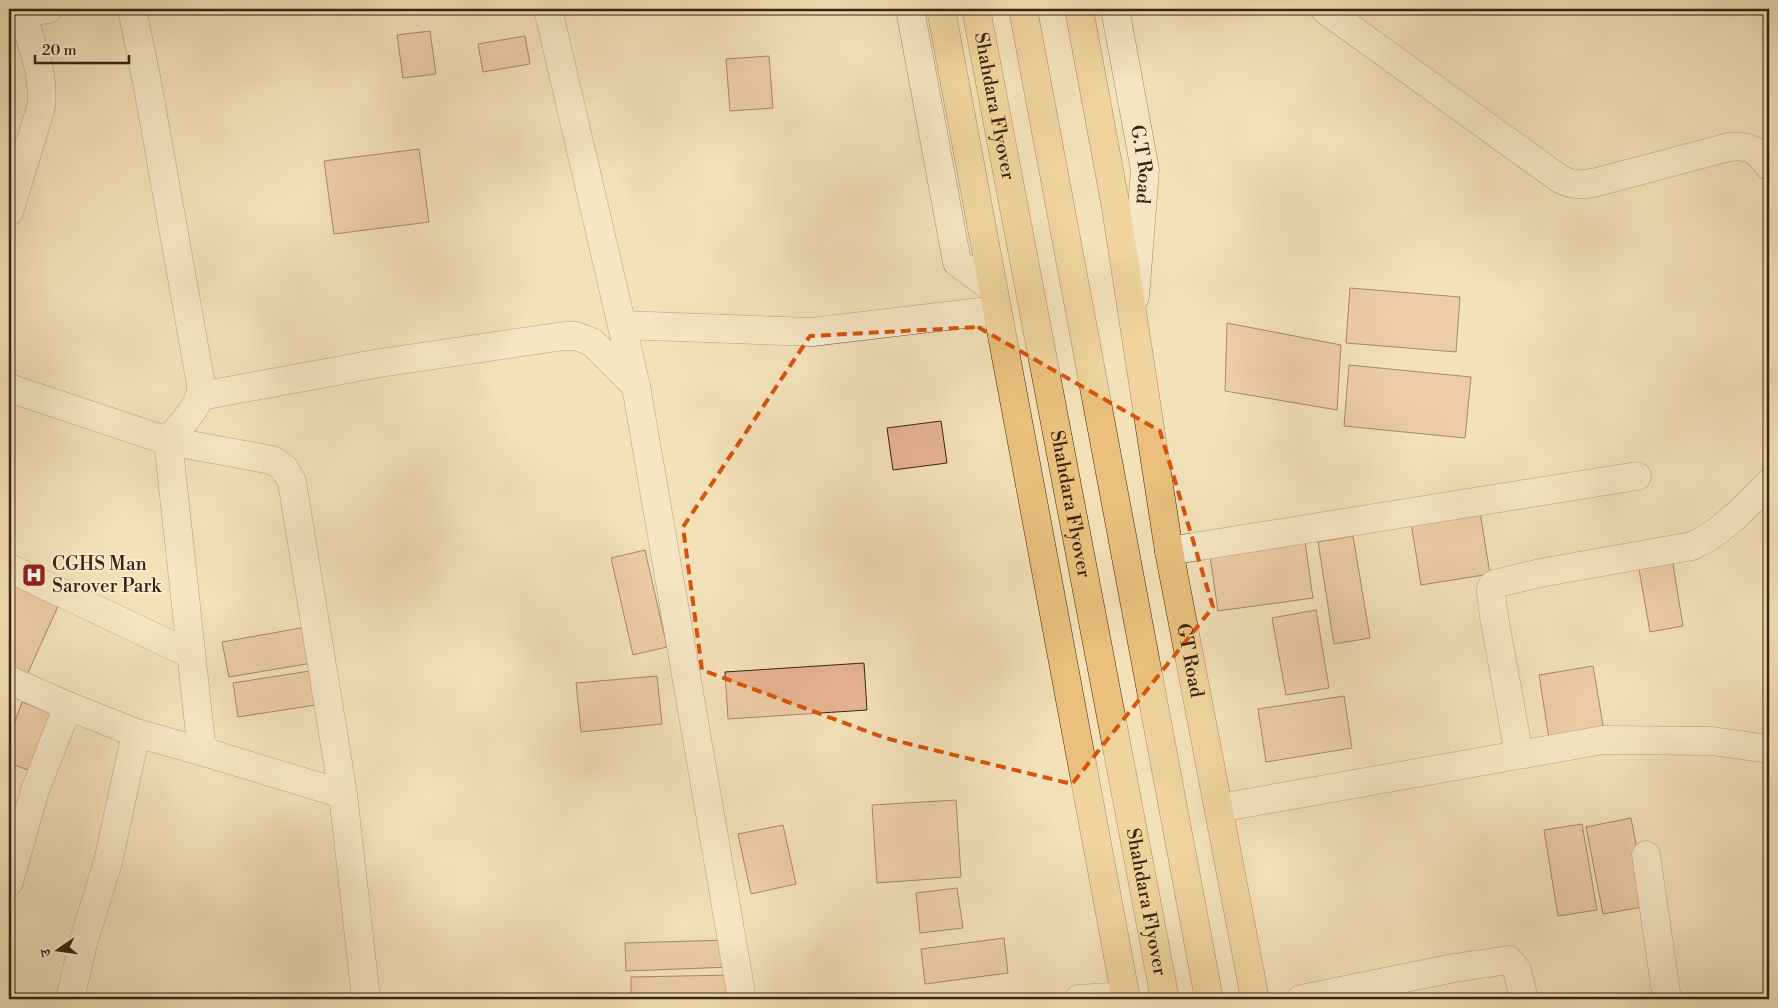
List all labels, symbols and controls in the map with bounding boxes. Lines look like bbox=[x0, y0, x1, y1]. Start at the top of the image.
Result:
street label: Shahdara Flyover bbox=[969, 30, 1020, 182]
scale bar bbox=[35, 32, 129, 64]
text: 20 m bbox=[42, 41, 77, 60]
street label: G.T Road bbox=[1125, 123, 1158, 205]
street label: Shahdara Flyover bbox=[1045, 428, 1096, 580]
place label: CGHS Man Sarover Park bbox=[52, 552, 162, 598]
hospital icon: CGHS Man Sarover Park bbox=[21, 562, 47, 588]
street label: GT Road bbox=[1171, 621, 1209, 700]
street label: Shahdara Flyover bbox=[1121, 826, 1172, 978]
north arrow bbox=[32, 926, 82, 976]
text: उ bbox=[37, 946, 56, 959]

